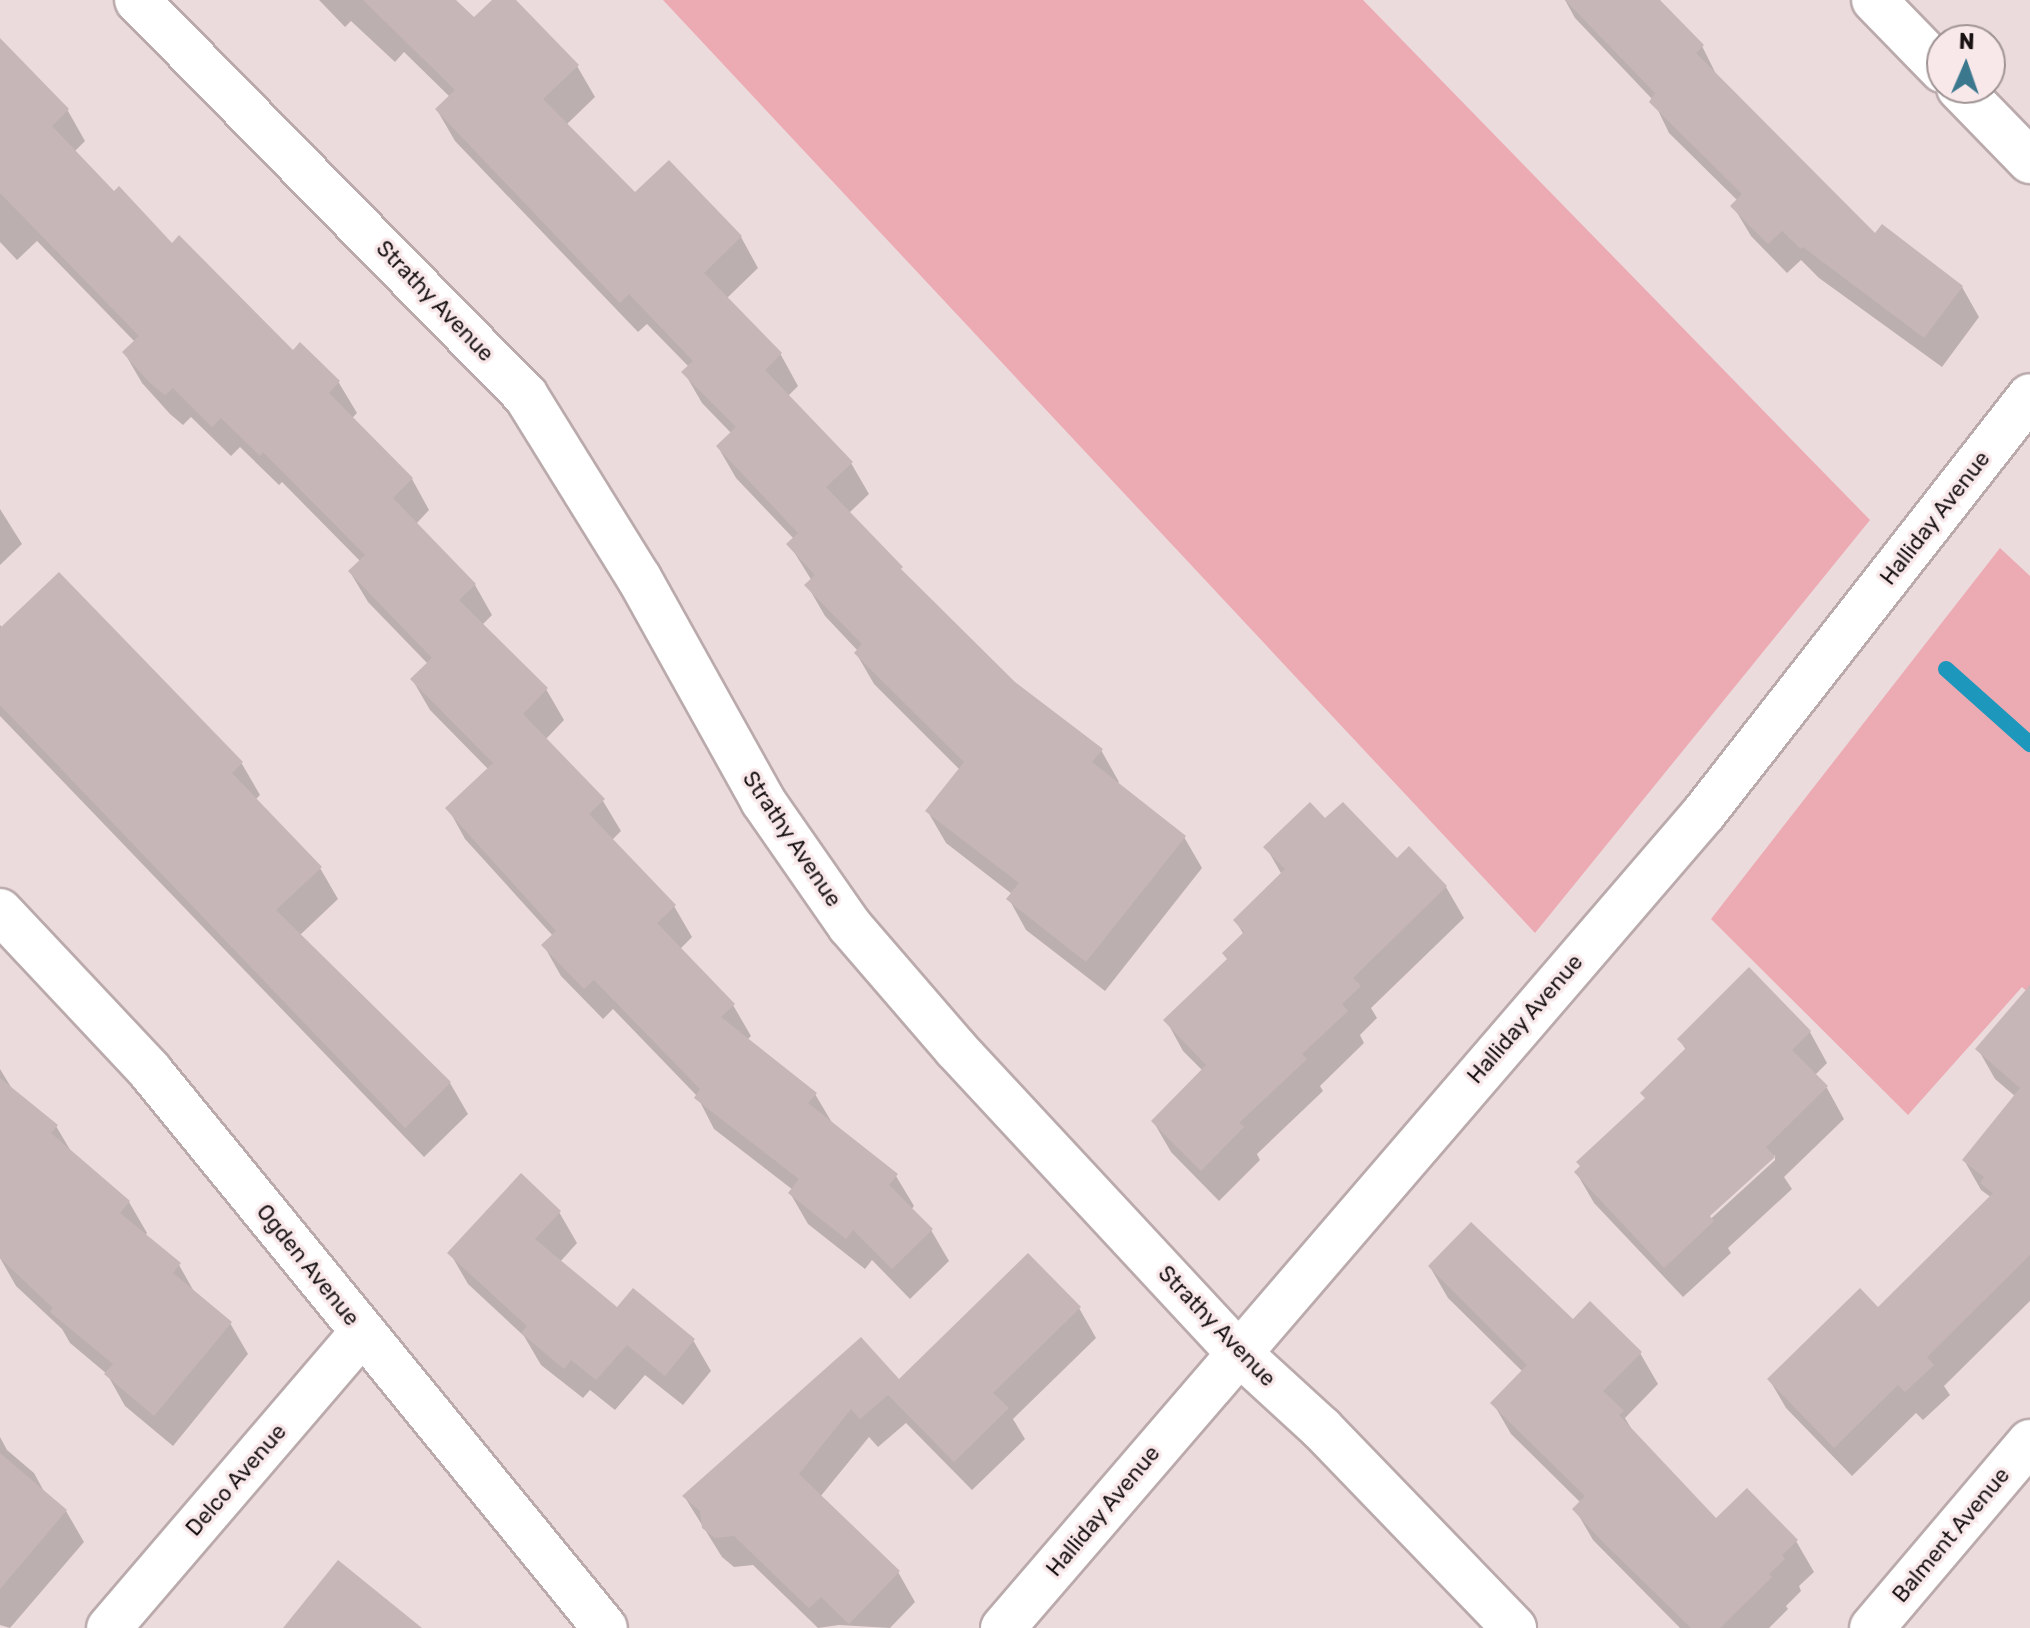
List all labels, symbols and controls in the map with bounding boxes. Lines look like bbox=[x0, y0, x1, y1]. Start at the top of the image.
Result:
north arrow bbox=[1926, 24, 2006, 104]
text: N bbox=[1958, 28, 1975, 55]
street label: Strathy Avenue bbox=[370, 235, 500, 367]
street label: Halliday Avenue bbox=[1874, 445, 1996, 591]
street label: Strathy Avenue bbox=[737, 766, 847, 912]
street label: Halliday Avenue bbox=[1461, 949, 1589, 1089]
street label: Ogden Avenue bbox=[251, 1199, 365, 1331]
street label: Strathy Avenue bbox=[1152, 1260, 1282, 1392]
street label: Delco Avenue bbox=[180, 1418, 292, 1542]
street label: Halliday Avenue bbox=[1040, 1440, 1166, 1582]
street label: Balment Avenue bbox=[1887, 1462, 2015, 1608]

